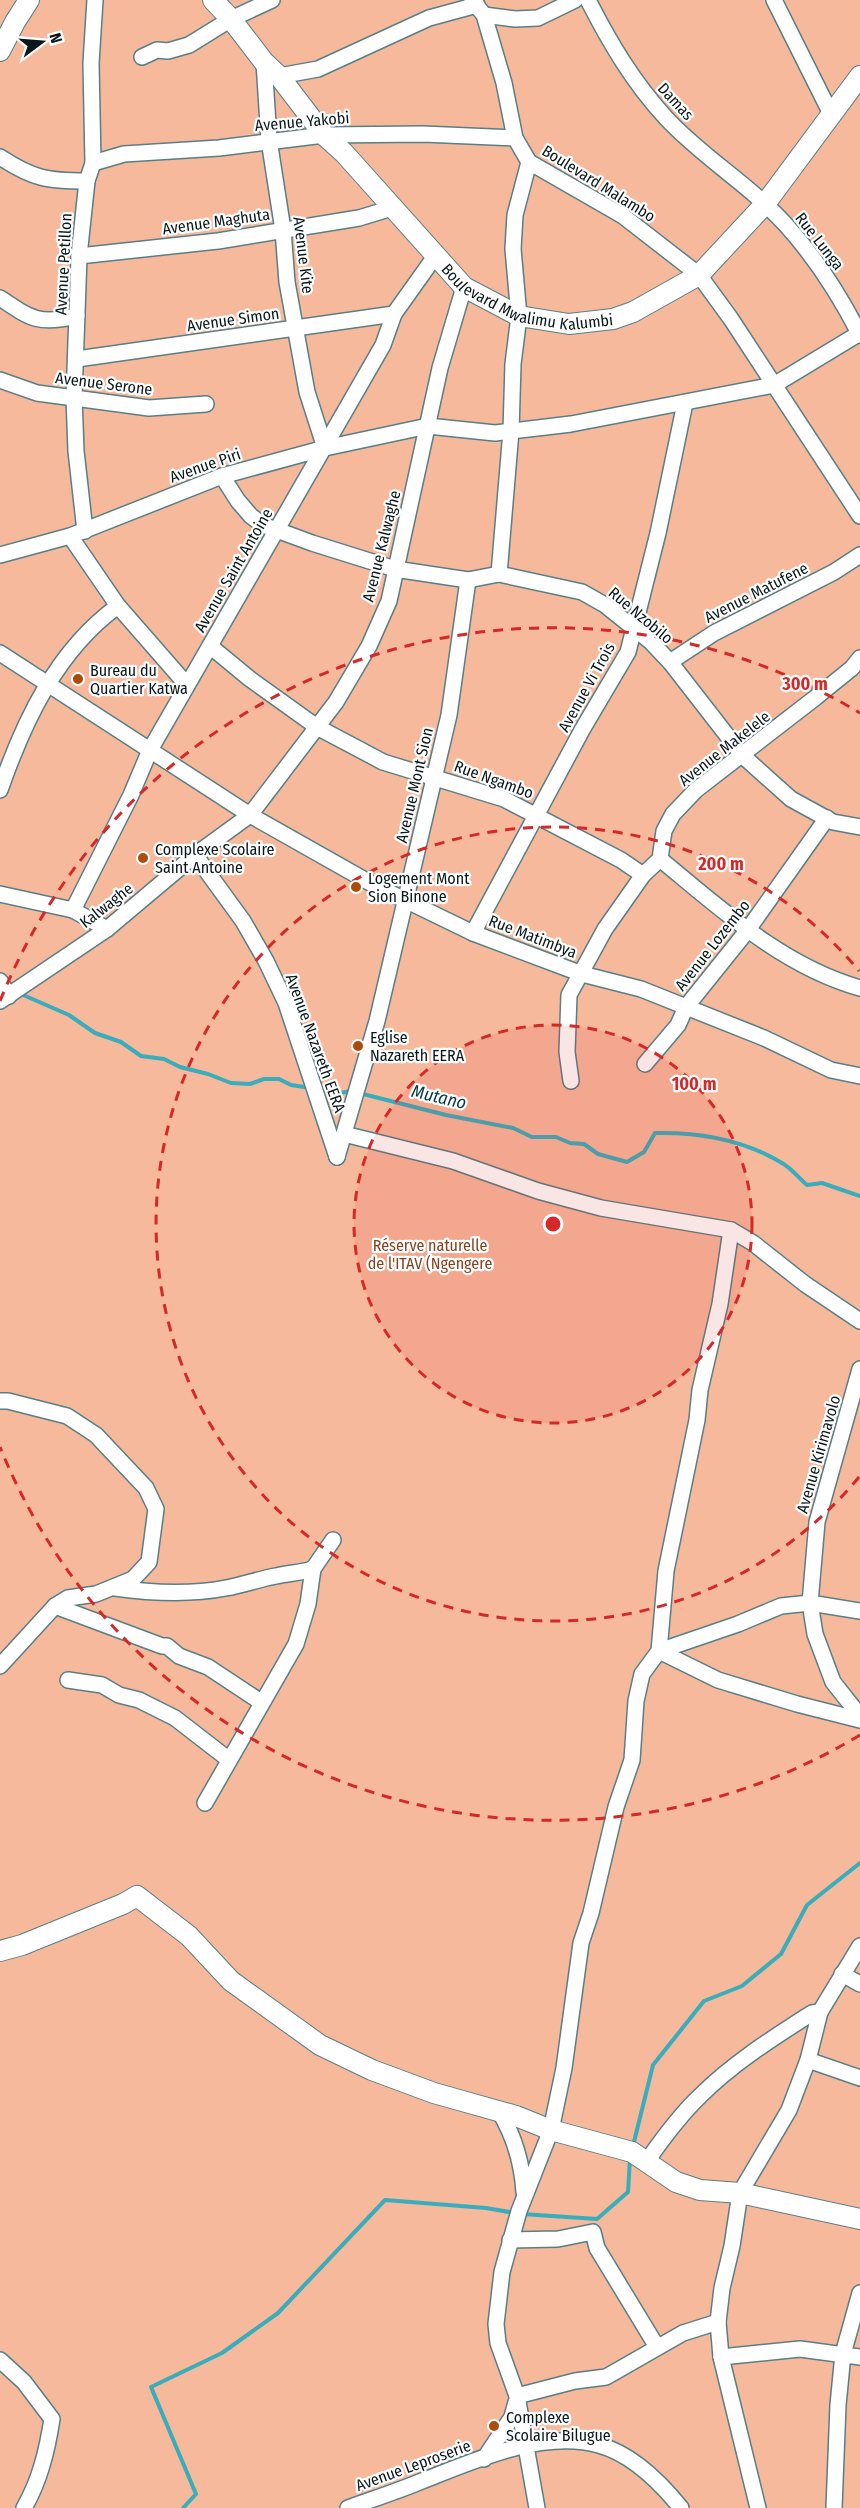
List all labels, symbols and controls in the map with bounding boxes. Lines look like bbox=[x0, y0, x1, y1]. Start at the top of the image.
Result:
north arrow bbox=[12, 12, 72, 72]
text: N bbox=[45, 31, 66, 45]
street label: Damas bbox=[654, 79, 698, 124]
street label: Avenue Yakobi bbox=[254, 108, 350, 135]
street label: Boulevard Malambo bbox=[539, 141, 659, 226]
street label: Avenue Maghuta bbox=[161, 205, 271, 238]
street label: Rue Lunga bbox=[791, 209, 848, 274]
street label: Avenue Petillon bbox=[51, 213, 76, 316]
street label: Avenue Kite bbox=[289, 216, 318, 295]
street label: Boulevard Mwalimu Kalumbi bbox=[437, 260, 614, 334]
street label: Avenue Simon bbox=[186, 304, 280, 335]
street label: Avenue Serone bbox=[54, 368, 154, 399]
street label: Avenue Piri bbox=[167, 444, 243, 486]
street label: Avenue Kalwaghe bbox=[358, 488, 405, 604]
street label: Avenue Saint Antoine bbox=[190, 505, 277, 635]
street label: Avenue Matufene bbox=[701, 558, 811, 627]
street label: Rue Nzobilo bbox=[605, 583, 677, 648]
street label: Avenue Vi Trois bbox=[554, 639, 619, 735]
place label: Bureau du Quartier Katwa bbox=[90, 661, 188, 698]
marker: Bureau du Quartier Katwa bbox=[71, 672, 85, 686]
text: 300 m bbox=[781, 673, 828, 695]
street label: Avenue Makelele bbox=[675, 707, 774, 790]
street label: Avenue Mont Sion bbox=[392, 726, 437, 845]
street label: Rue Ngambo bbox=[452, 756, 536, 803]
place label: Complexe Scolaire Saint Antoine bbox=[155, 840, 275, 877]
marker: Complexe Scolaire Saint Antoine bbox=[136, 851, 150, 865]
text: 200 m bbox=[697, 853, 744, 875]
place label: Logement Mont Sion Binone bbox=[368, 869, 470, 906]
street label: Kalwaghe bbox=[76, 879, 137, 932]
marker: Logement Mont Sion Binone bbox=[349, 880, 363, 894]
street label: Avenue Lozembo bbox=[671, 896, 754, 995]
street label: Rue Matimbya bbox=[486, 911, 580, 962]
street label: Avenue Nazareth EERA bbox=[282, 971, 350, 1116]
place label: Eglise Nazareth EERA bbox=[370, 1028, 465, 1065]
marker: Eglise Nazareth EERA bbox=[351, 1039, 365, 1053]
text: 100 m bbox=[672, 1073, 716, 1095]
water label: Mutano bbox=[409, 1080, 469, 1114]
centre of rings bbox=[543, 1214, 563, 1234]
park label: Réserve naturelle de l'ITAV (Ngengere bbox=[368, 1236, 492, 1273]
street label: Avenue Kirimavolo bbox=[793, 1393, 844, 1515]
place label: Complexe Scolaire Bilugue bbox=[506, 2408, 611, 2445]
marker: Complexe Scolaire Bilugue bbox=[487, 2419, 501, 2433]
street label: Avenue Leproserie bbox=[353, 2436, 473, 2495]

